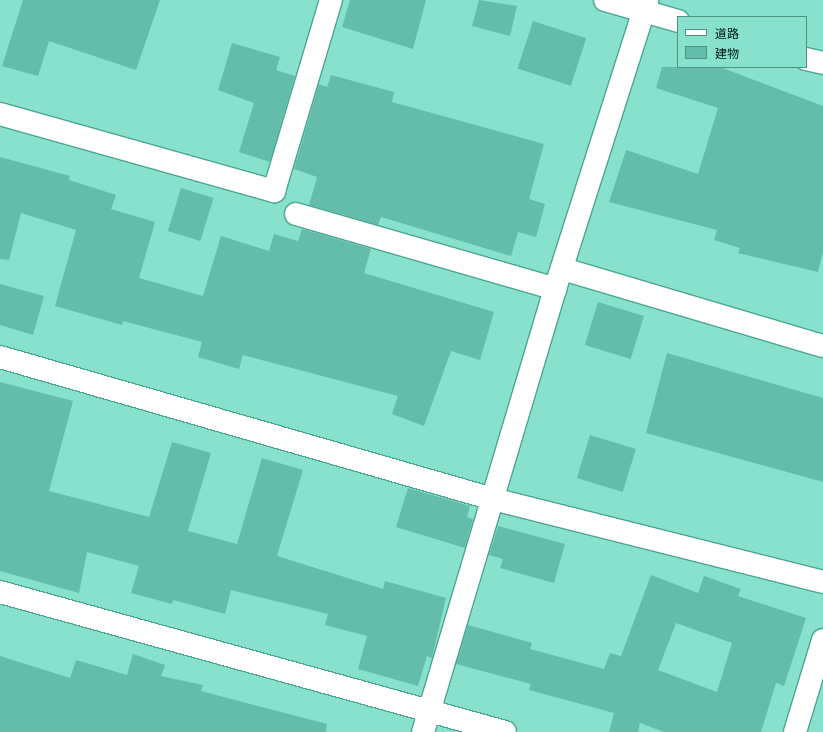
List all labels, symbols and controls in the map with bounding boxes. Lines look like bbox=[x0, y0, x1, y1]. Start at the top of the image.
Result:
legend bbox=[677, 16, 807, 68]
text: 道路 bbox=[715, 27, 739, 41]
text: 建物 bbox=[715, 47, 739, 61]

